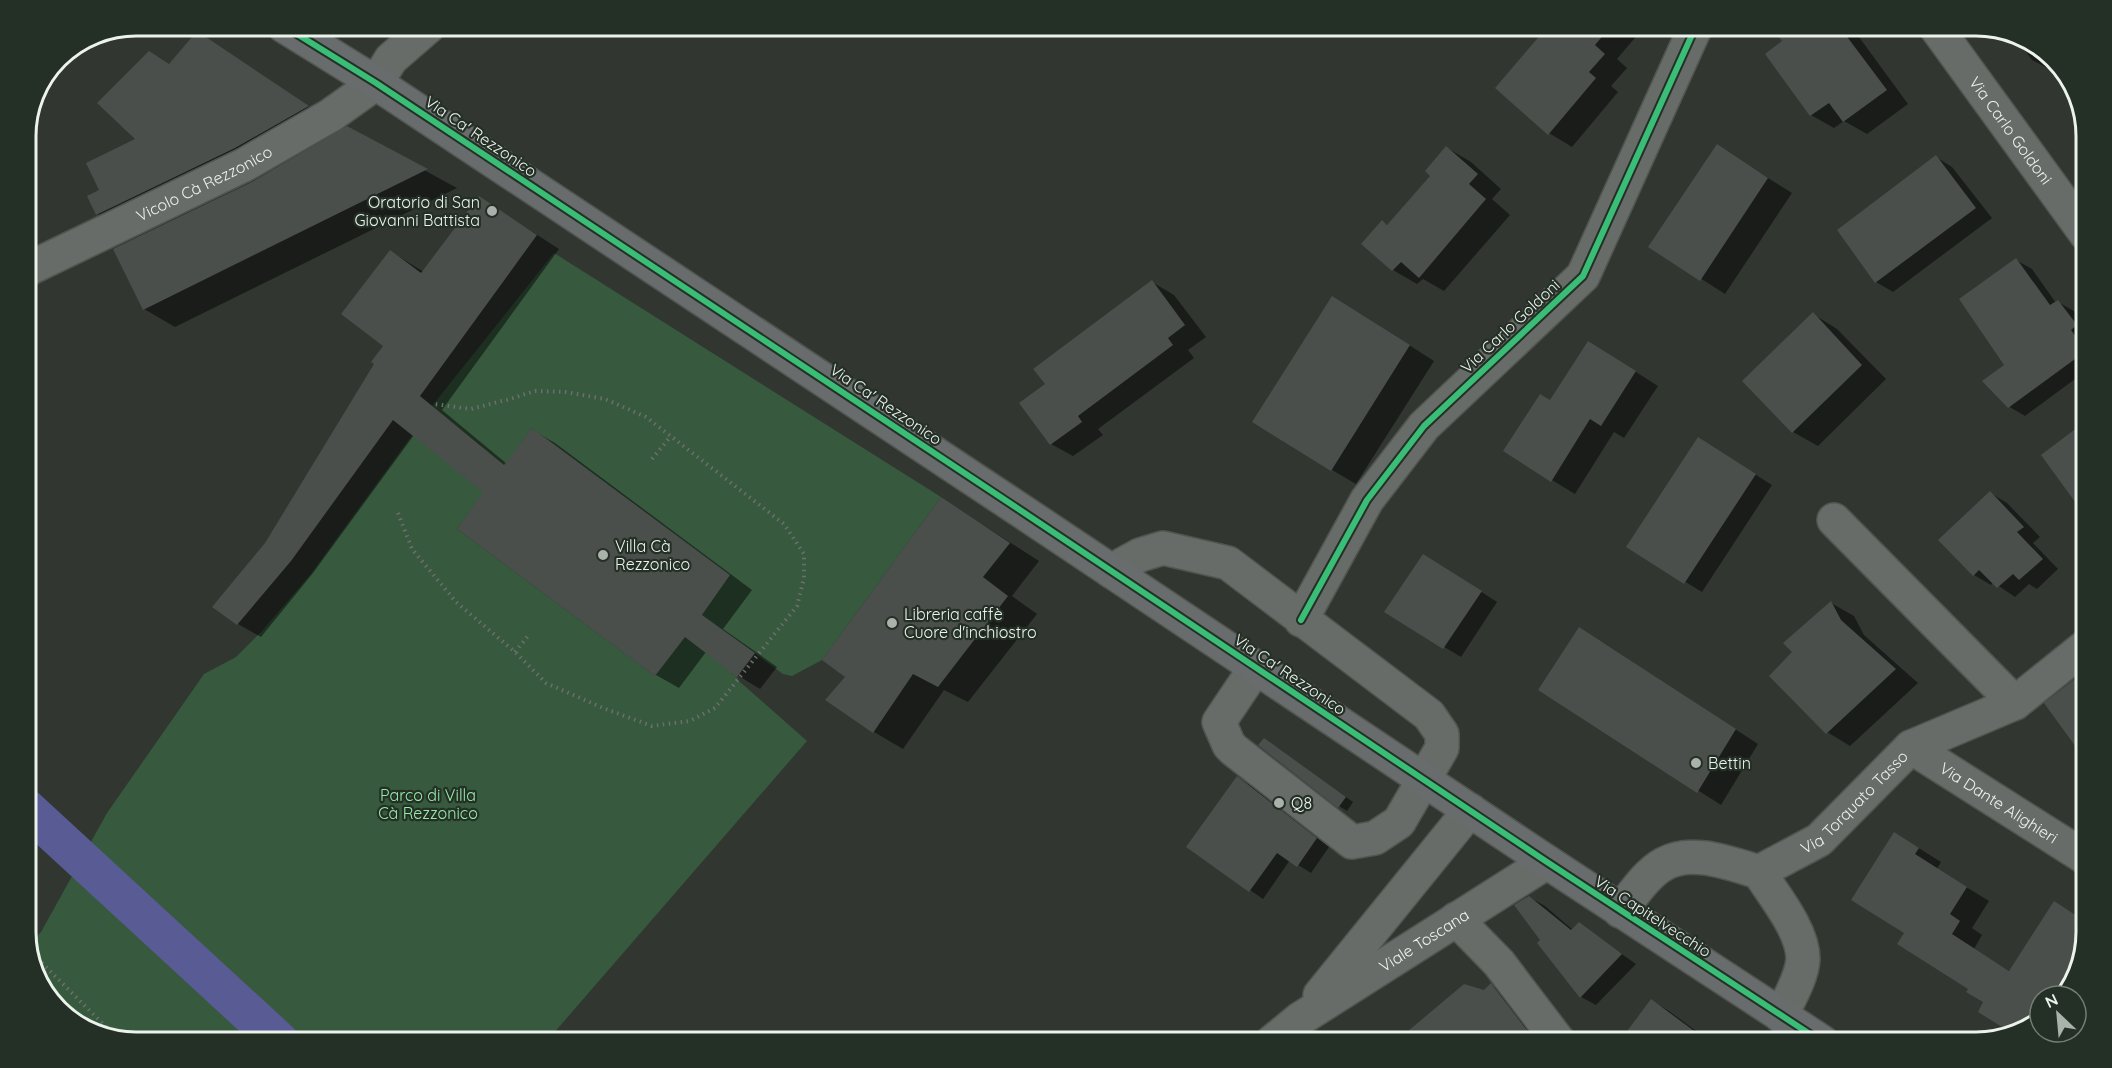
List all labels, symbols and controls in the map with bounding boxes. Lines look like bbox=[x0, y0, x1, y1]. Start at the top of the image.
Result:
street label: Via Carlo Goldoni bbox=[1965, 73, 2057, 188]
street label: Via Ca' Rezzonico bbox=[421, 91, 541, 181]
street label: Vicolo Cà Rezzonico bbox=[133, 141, 276, 225]
place label: Oratorio di San Giovanni Battista bbox=[354, 192, 480, 230]
marker: Oratorio di San Giovanni Battista bbox=[485, 204, 499, 218]
street label: Via Carlo Goldoni bbox=[1456, 275, 1564, 377]
street label: Via Ca' Rezzonico bbox=[826, 359, 946, 449]
place label: Villa Cà Rezzonico bbox=[615, 536, 690, 574]
marker: Villa Cà Rezzonico bbox=[596, 548, 610, 562]
place label: Libreria caffè Cuore d'inchiostro bbox=[904, 604, 1037, 642]
marker: Libreria caffè Cuore d'inchiostro bbox=[885, 616, 899, 630]
street label: Via Ca' Rezzonico bbox=[1230, 629, 1350, 719]
street label: Via Torquato Tasso bbox=[1797, 746, 1912, 858]
place label: Bettin bbox=[1708, 753, 1751, 773]
marker: Bettin bbox=[1689, 756, 1703, 770]
street label: Via Dante Alighieri bbox=[1936, 758, 2062, 848]
park label: Parco di Villa Cà Rezzonico bbox=[378, 785, 478, 823]
place label: Q8 bbox=[1291, 793, 1312, 813]
marker: Q8 bbox=[1272, 796, 1286, 810]
street label: Via Capitelvecchio bbox=[1591, 871, 1715, 961]
street label: Viale Toscana bbox=[1375, 904, 1473, 976]
north arrow bbox=[2028, 984, 2088, 1044]
text: N bbox=[2042, 989, 2061, 1012]

